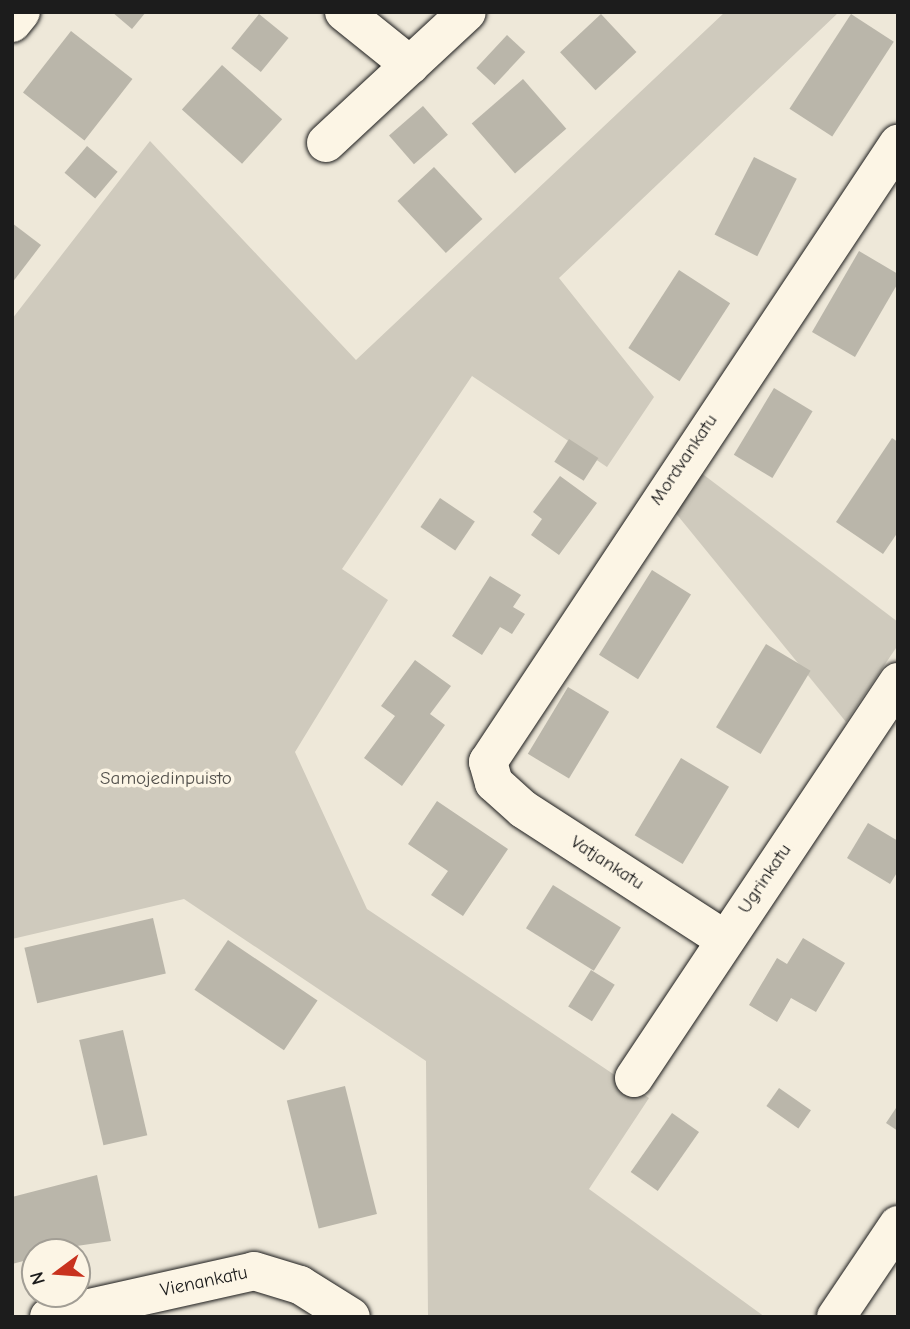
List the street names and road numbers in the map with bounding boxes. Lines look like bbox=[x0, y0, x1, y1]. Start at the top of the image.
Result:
street label: Mordvankatu bbox=[645, 410, 723, 510]
street label: Vatjankatu bbox=[566, 831, 648, 895]
street label: Ugrinkatu bbox=[733, 840, 797, 918]
street label: Vienankatu bbox=[158, 1262, 250, 1302]

